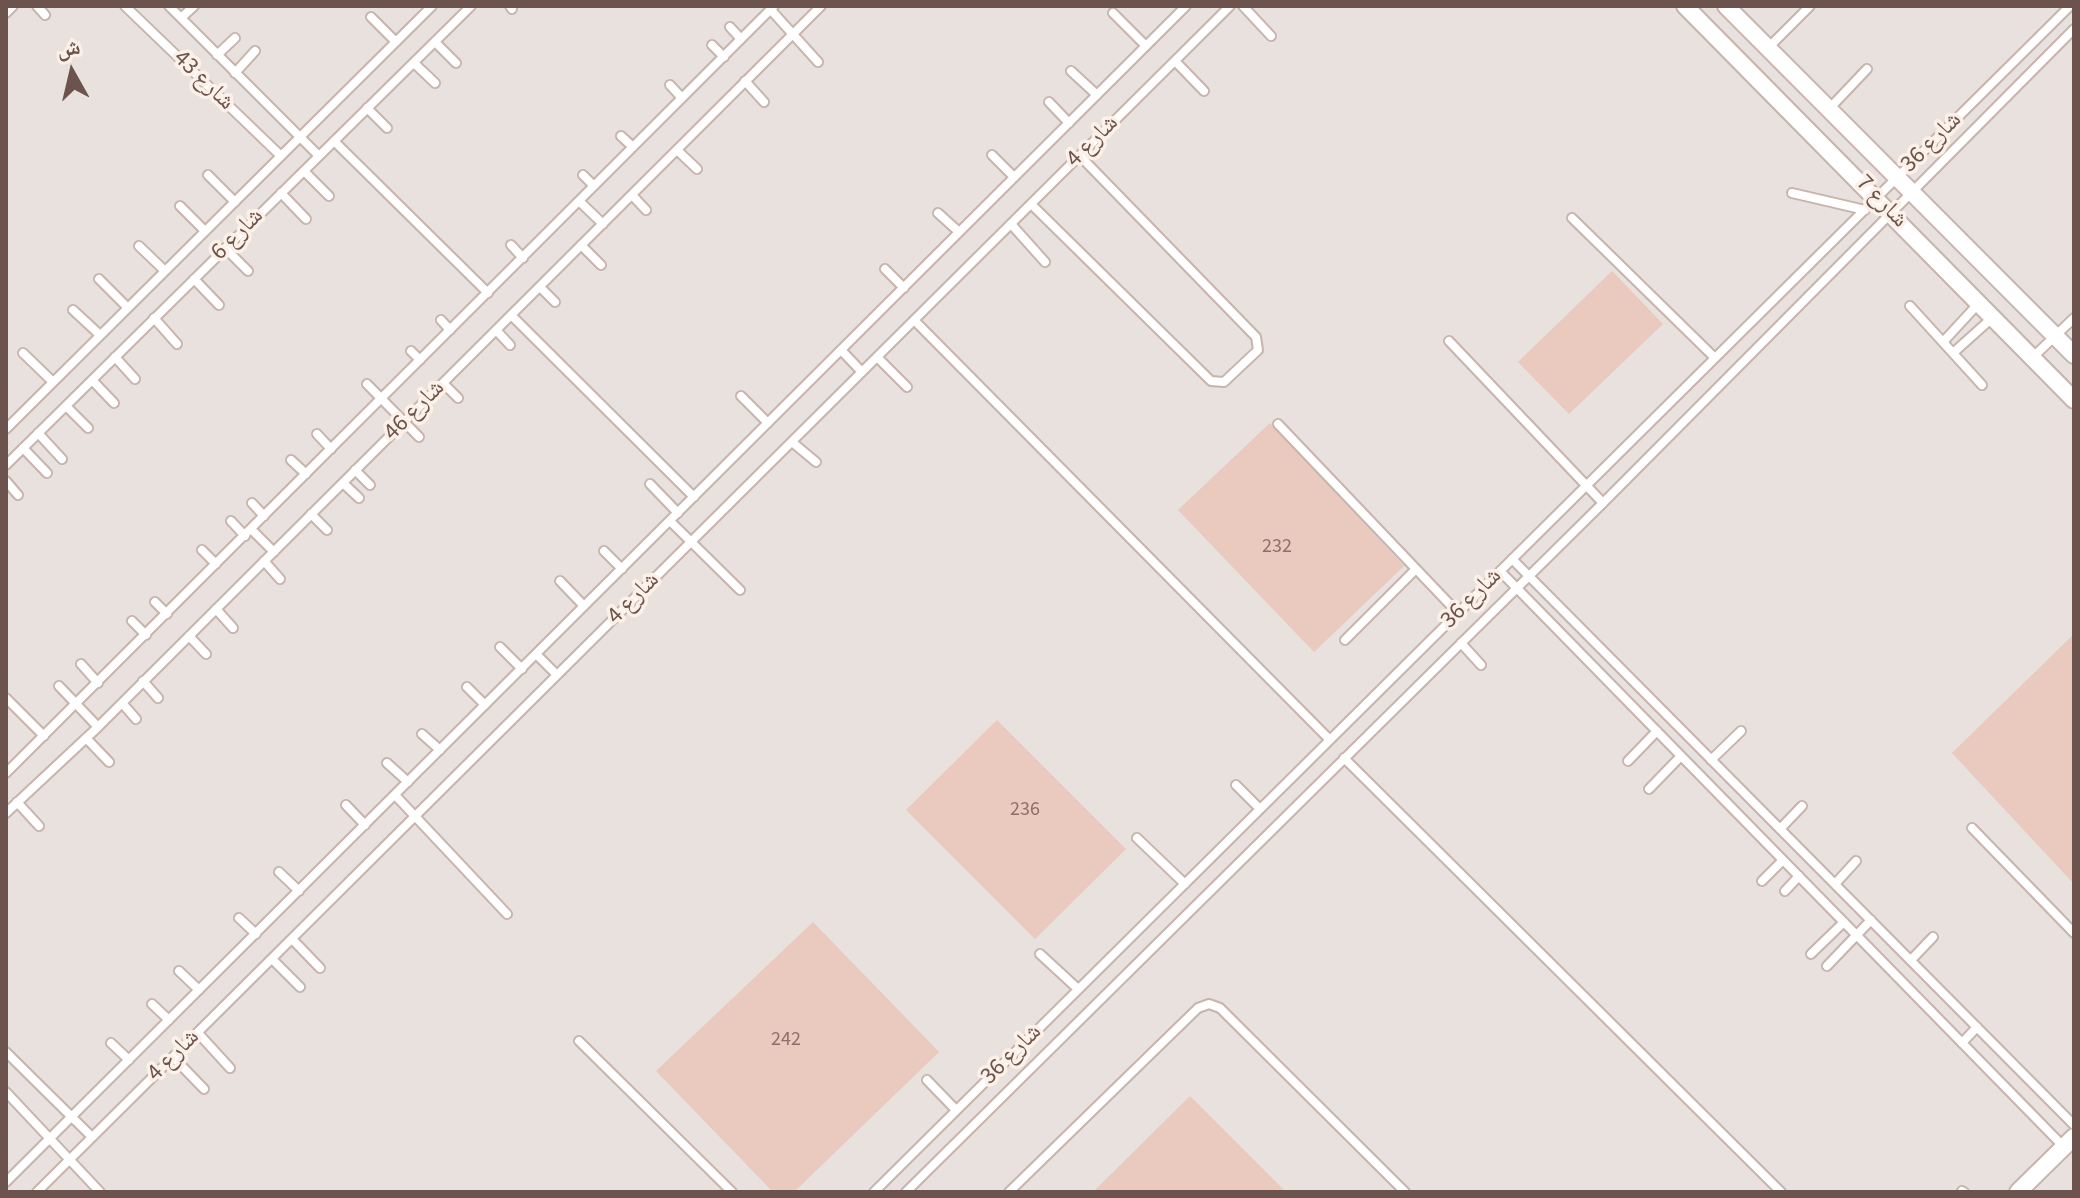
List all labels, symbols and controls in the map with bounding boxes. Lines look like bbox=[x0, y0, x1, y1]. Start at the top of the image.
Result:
text: ش bbox=[55, 31, 82, 66]
north arrow bbox=[32, 32, 112, 112]
street label: شارع 43 bbox=[166, 45, 240, 117]
street label: شارع 36 bbox=[1896, 107, 1968, 179]
street label: شارع 4 bbox=[1061, 110, 1125, 174]
street label: شارع 7 bbox=[1849, 170, 1913, 234]
street label: شارع 6 bbox=[206, 203, 270, 267]
street label: شارع 46 bbox=[379, 375, 451, 447]
house number: 232 bbox=[1262, 536, 1292, 560]
street label: شارع 36 bbox=[1436, 563, 1508, 635]
street label: شارع 4 bbox=[602, 567, 666, 631]
house number: 236 bbox=[1010, 799, 1040, 823]
street label: شارع 36 bbox=[976, 1019, 1048, 1091]
street label: شارع 4 bbox=[142, 1024, 206, 1088]
house number: 242 bbox=[771, 1029, 801, 1053]

